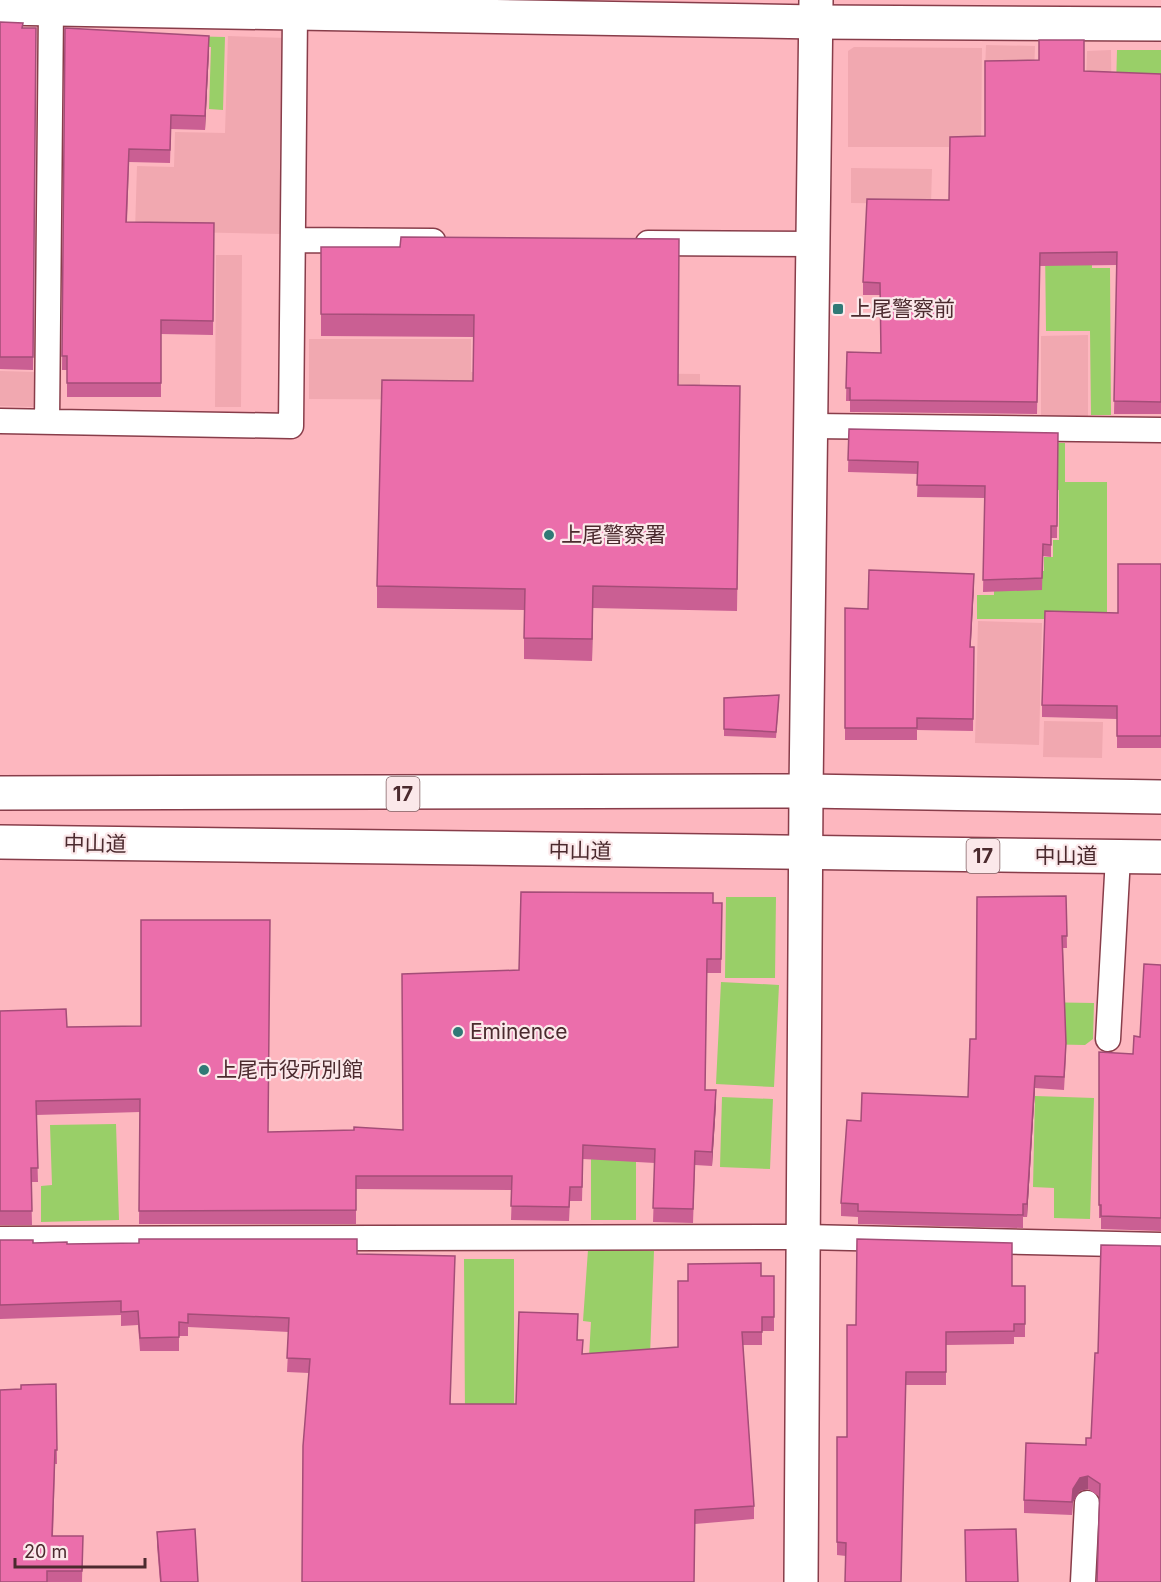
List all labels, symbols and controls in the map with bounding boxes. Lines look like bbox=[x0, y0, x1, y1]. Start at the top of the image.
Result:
place label: 上尾警察前 bbox=[850, 296, 955, 321]
marker: 上尾警察前 bbox=[831, 302, 845, 316]
place label: 上尾警察署 bbox=[561, 522, 666, 547]
marker: 上尾警察署 bbox=[542, 528, 556, 542]
road number: 17 bbox=[386, 777, 420, 811]
street label: 中山道 bbox=[63, 830, 127, 857]
street label: 中山道 bbox=[548, 837, 612, 864]
road number: 17 bbox=[966, 839, 1000, 873]
street label: 中山道 bbox=[1035, 843, 1098, 868]
place label: Eminence bbox=[470, 1019, 567, 1044]
marker: Eminence bbox=[451, 1025, 465, 1039]
place label: 上尾市役所別館 bbox=[216, 1057, 363, 1082]
marker: 上尾市役所別館 bbox=[197, 1063, 211, 1077]
scale bar bbox=[15, 1531, 146, 1569]
text: 20 m bbox=[24, 1541, 67, 1562]

